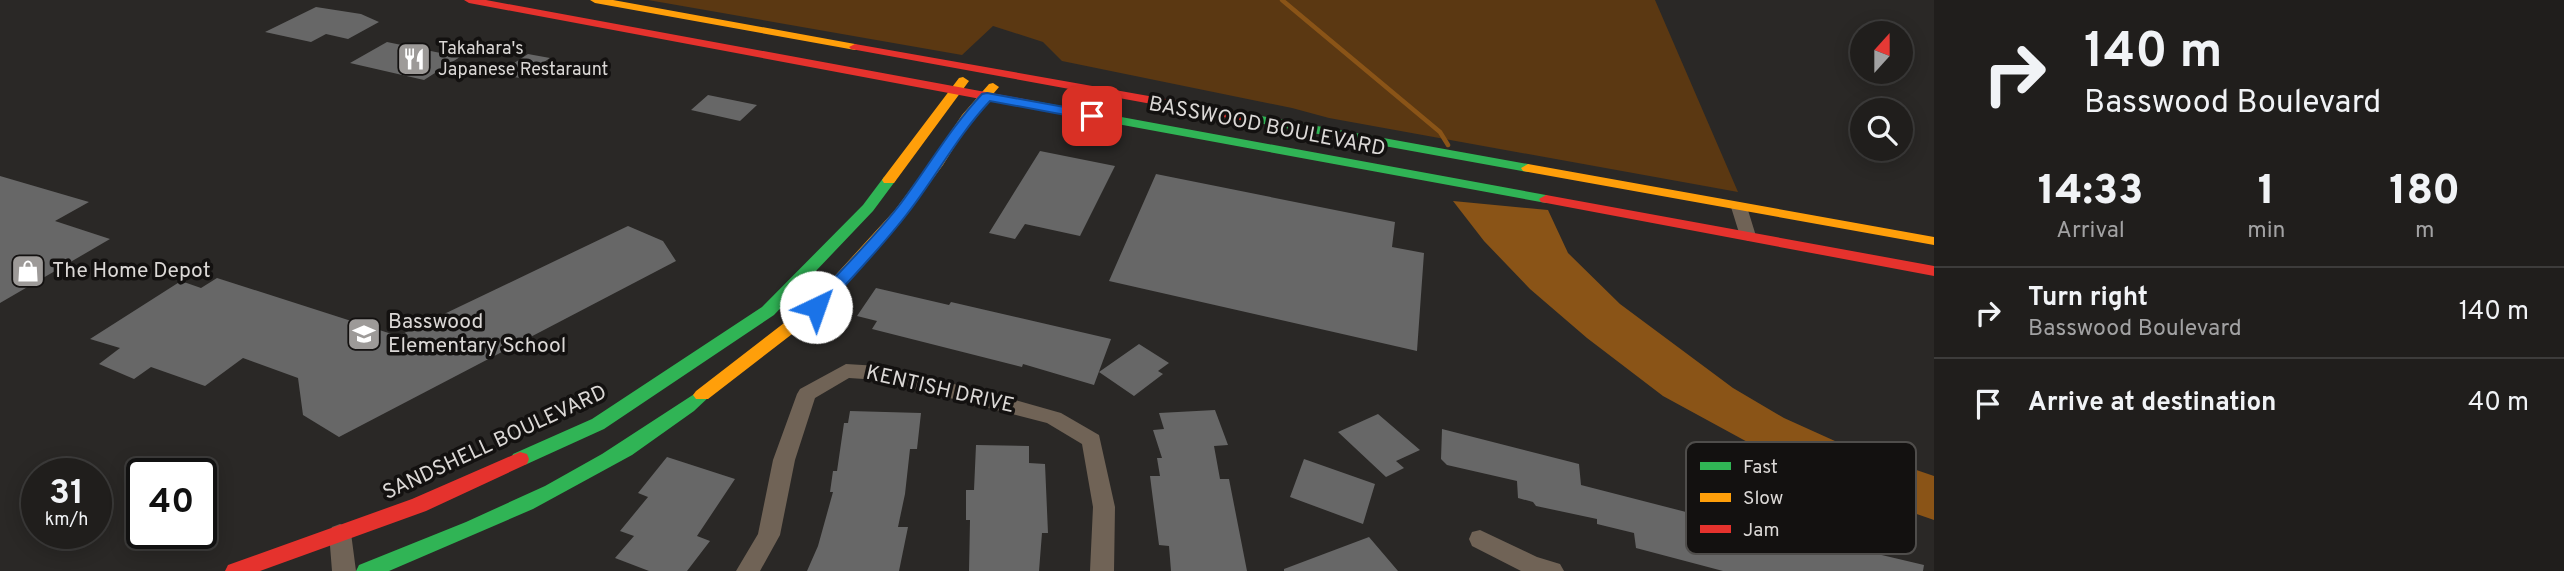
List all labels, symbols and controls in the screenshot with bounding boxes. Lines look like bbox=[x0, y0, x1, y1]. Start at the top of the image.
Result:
north arrow bbox=[1850, 21, 1913, 84]
map controls bbox=[1850, 21, 1913, 161]
text: 140 m bbox=[2084, 23, 2223, 85]
icon: right bbox=[1969, 28, 2060, 119]
place label: Takahara's Japanese Restaraunt bbox=[438, 38, 608, 82]
restaurant icon: Takahara's Japanese Restaraunt bbox=[395, 40, 433, 78]
text: Basswood Boulevard bbox=[2084, 84, 2381, 124]
pin bbox=[1062, 86, 1122, 146]
street label: BASSWOOD BOULEVARD bbox=[1146, 91, 1388, 163]
icon: arrive bbox=[1073, 97, 1111, 135]
button: search bbox=[1850, 98, 1913, 161]
text: 14:33 bbox=[2038, 166, 2143, 219]
text: 1 bbox=[2258, 166, 2275, 219]
text: 180 bbox=[2389, 166, 2460, 219]
text: Arrival bbox=[2056, 217, 2125, 246]
text: min bbox=[2247, 217, 2285, 246]
text: m bbox=[2415, 217, 2434, 246]
shop icon: The Home Depot bbox=[9, 252, 47, 290]
place label: The Home Depot bbox=[52, 258, 211, 285]
position arrow bbox=[779, 270, 853, 344]
text: Turn right bbox=[2028, 282, 2148, 315]
icon: right bbox=[1969, 294, 2007, 332]
text: 140 m bbox=[2459, 296, 2529, 329]
place label: Basswood Elementary School bbox=[388, 309, 566, 360]
school or university icon: Basswood Elementary School bbox=[345, 315, 383, 353]
text: Basswood Boulevard bbox=[2028, 315, 2242, 344]
street label: KENTISH DRIVE bbox=[863, 360, 1017, 420]
street label: SANDSHELL BOULEVARD bbox=[379, 379, 611, 507]
icon: arrive bbox=[1969, 385, 2007, 423]
text: Arrive at destination bbox=[2028, 387, 2276, 420]
text: 40 m bbox=[2468, 387, 2529, 420]
legend bbox=[1686, 442, 1916, 554]
text: Fast bbox=[1743, 456, 1778, 480]
speed limit sign: 40 bbox=[126, 458, 217, 549]
text: 31 bbox=[49, 472, 84, 516]
text: Slow bbox=[1743, 487, 1783, 511]
text: km/h bbox=[45, 509, 88, 532]
text: Jam bbox=[1743, 519, 1780, 543]

